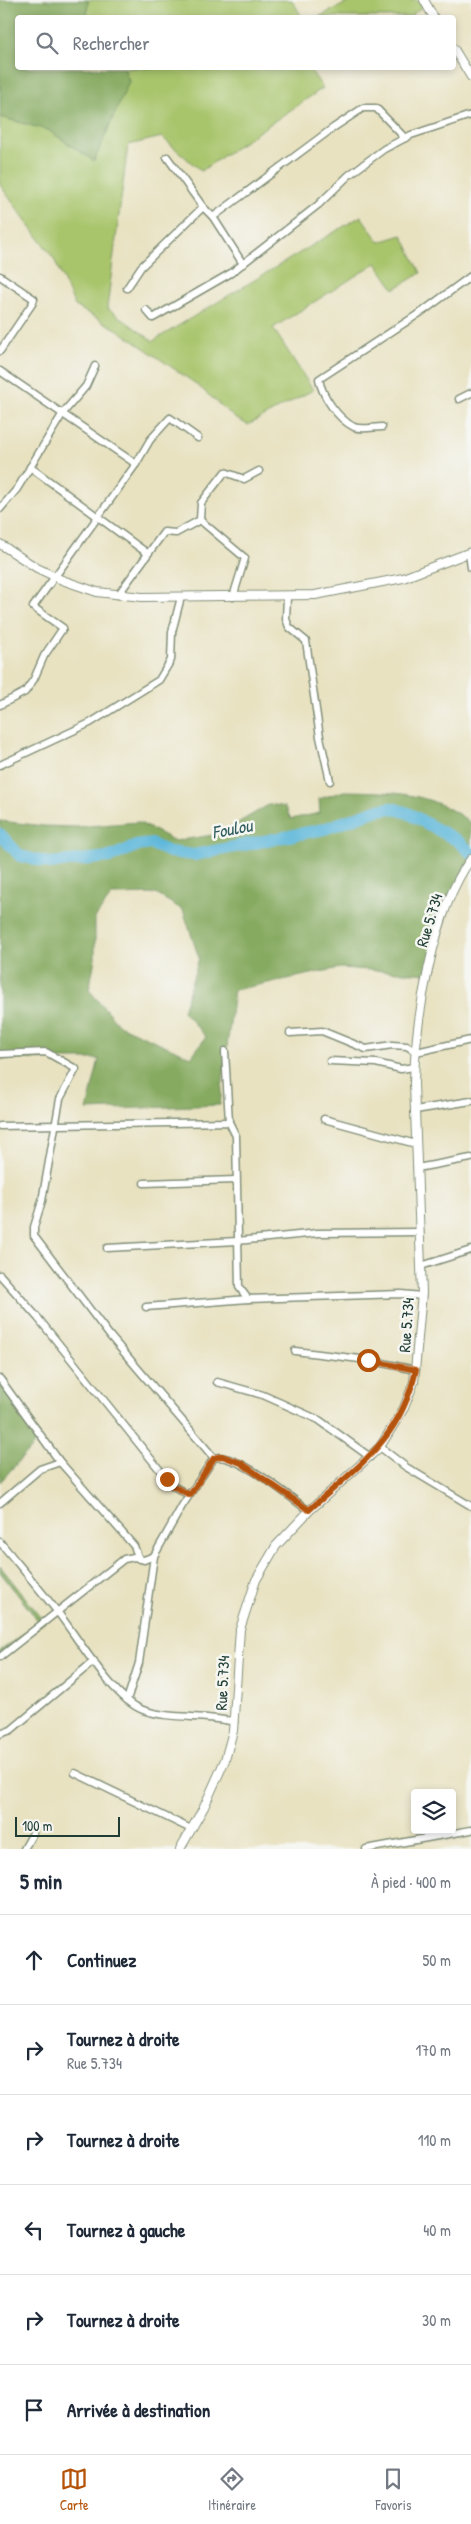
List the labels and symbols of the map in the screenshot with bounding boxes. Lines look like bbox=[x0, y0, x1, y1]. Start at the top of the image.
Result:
water label: Foulou bbox=[210, 812, 256, 845]
street label: Rue 5.734 bbox=[410, 890, 448, 950]
street label: Rue 5.734 bbox=[393, 1297, 419, 1353]
route start bbox=[357, 1349, 380, 1372]
route end bbox=[156, 1468, 179, 1491]
street label: Rue 5.734 bbox=[210, 1655, 234, 1711]
scale bar bbox=[15, 1814, 120, 1837]

